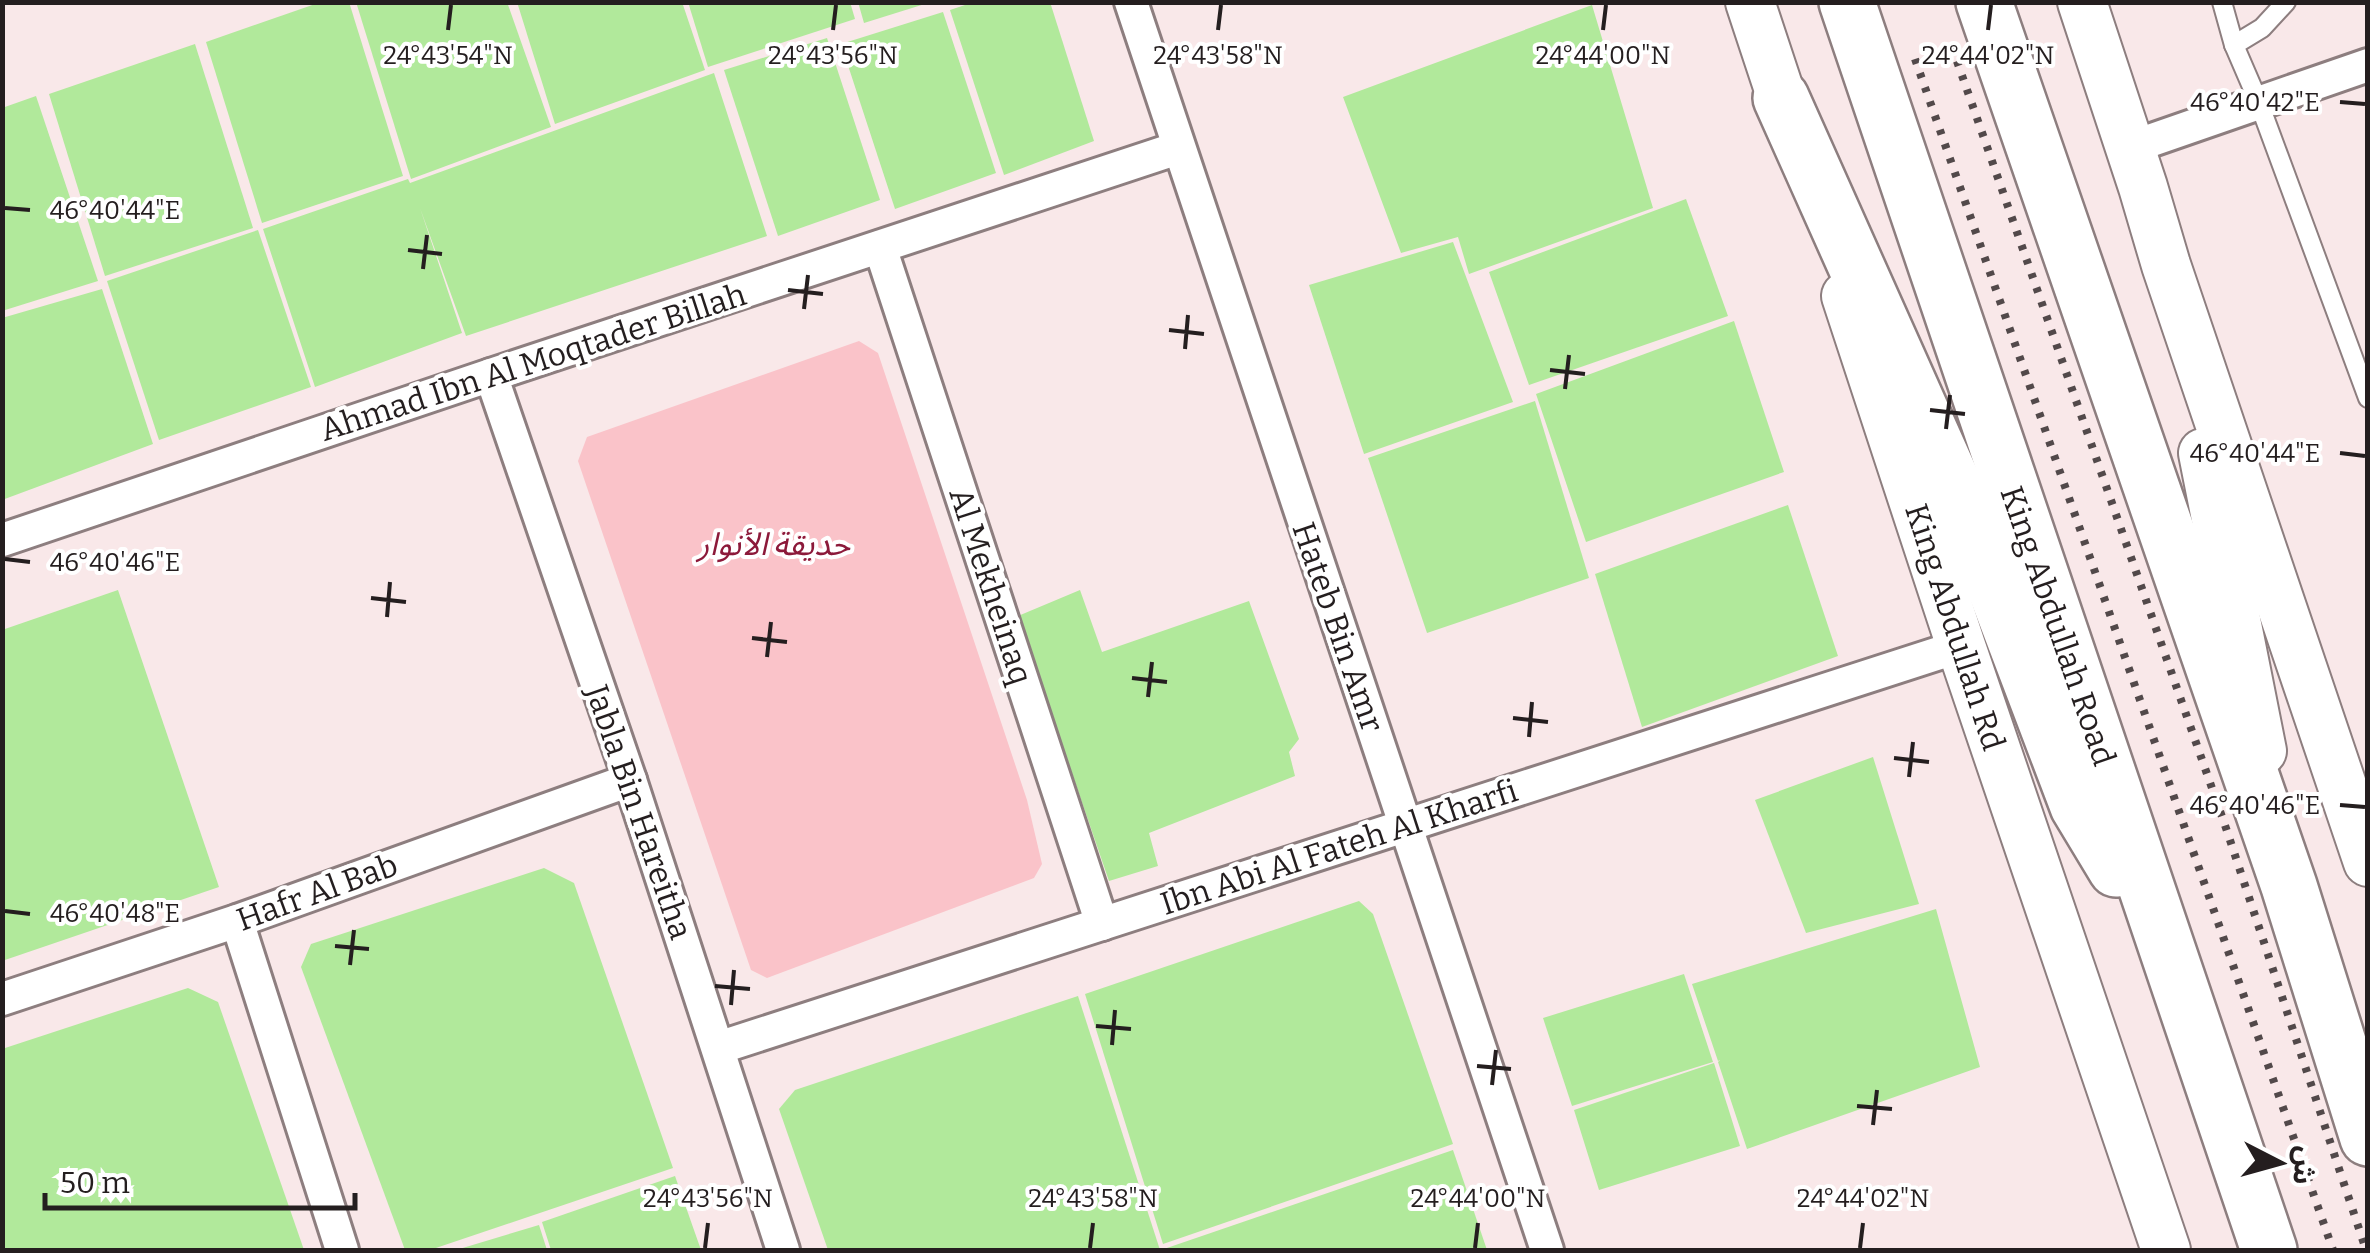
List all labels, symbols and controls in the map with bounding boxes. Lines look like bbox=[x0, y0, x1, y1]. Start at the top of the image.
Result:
text: 24°43'54"N bbox=[383, 41, 513, 71]
text: 24°43'56"N bbox=[768, 41, 898, 71]
text: 24°43'58"N bbox=[1153, 41, 1283, 71]
text: 24°44'00"N bbox=[1536, 41, 1670, 71]
text: 24°44'02"N bbox=[1922, 41, 2054, 71]
text: 46°40'42"E bbox=[2190, 88, 2320, 118]
text: 46°40'44"E bbox=[50, 196, 180, 226]
street label: Ahmad Ibn Al Moqtader Billah bbox=[315, 275, 751, 449]
text: 46°40'44"E bbox=[2190, 439, 2320, 469]
street label: King Abdullah Road bbox=[1992, 481, 2124, 771]
street label: Al Mekheinaq bbox=[941, 483, 1041, 689]
street label: King Abdullah Rd bbox=[1897, 499, 2013, 755]
street label: Hateb Bin Amr bbox=[1284, 517, 1392, 737]
park label: حديقة الأنوار bbox=[695, 525, 851, 563]
text: 46°40'46"E bbox=[50, 548, 180, 578]
street label: Jabla Bin Hareitha bbox=[577, 679, 700, 944]
street label: Ibn Abi Al Fateh Al Kharfi bbox=[1156, 771, 1522, 923]
text: 46°40'46"E bbox=[2190, 791, 2320, 821]
street label: Hafr Al Bab bbox=[231, 845, 403, 939]
text: 46°40'48"E bbox=[50, 899, 180, 929]
north arrow bbox=[2230, 1113, 2330, 1213]
text: ش bbox=[2286, 1145, 2323, 1186]
scale bar bbox=[45, 1148, 355, 1210]
text: 50 m bbox=[60, 1165, 130, 1201]
text: 24°43'56"N bbox=[643, 1184, 773, 1214]
text: 24°43'58"N bbox=[1028, 1184, 1158, 1214]
text: 24°44'00"N bbox=[1411, 1184, 1545, 1214]
text: 24°44'02"N bbox=[1797, 1184, 1929, 1214]

